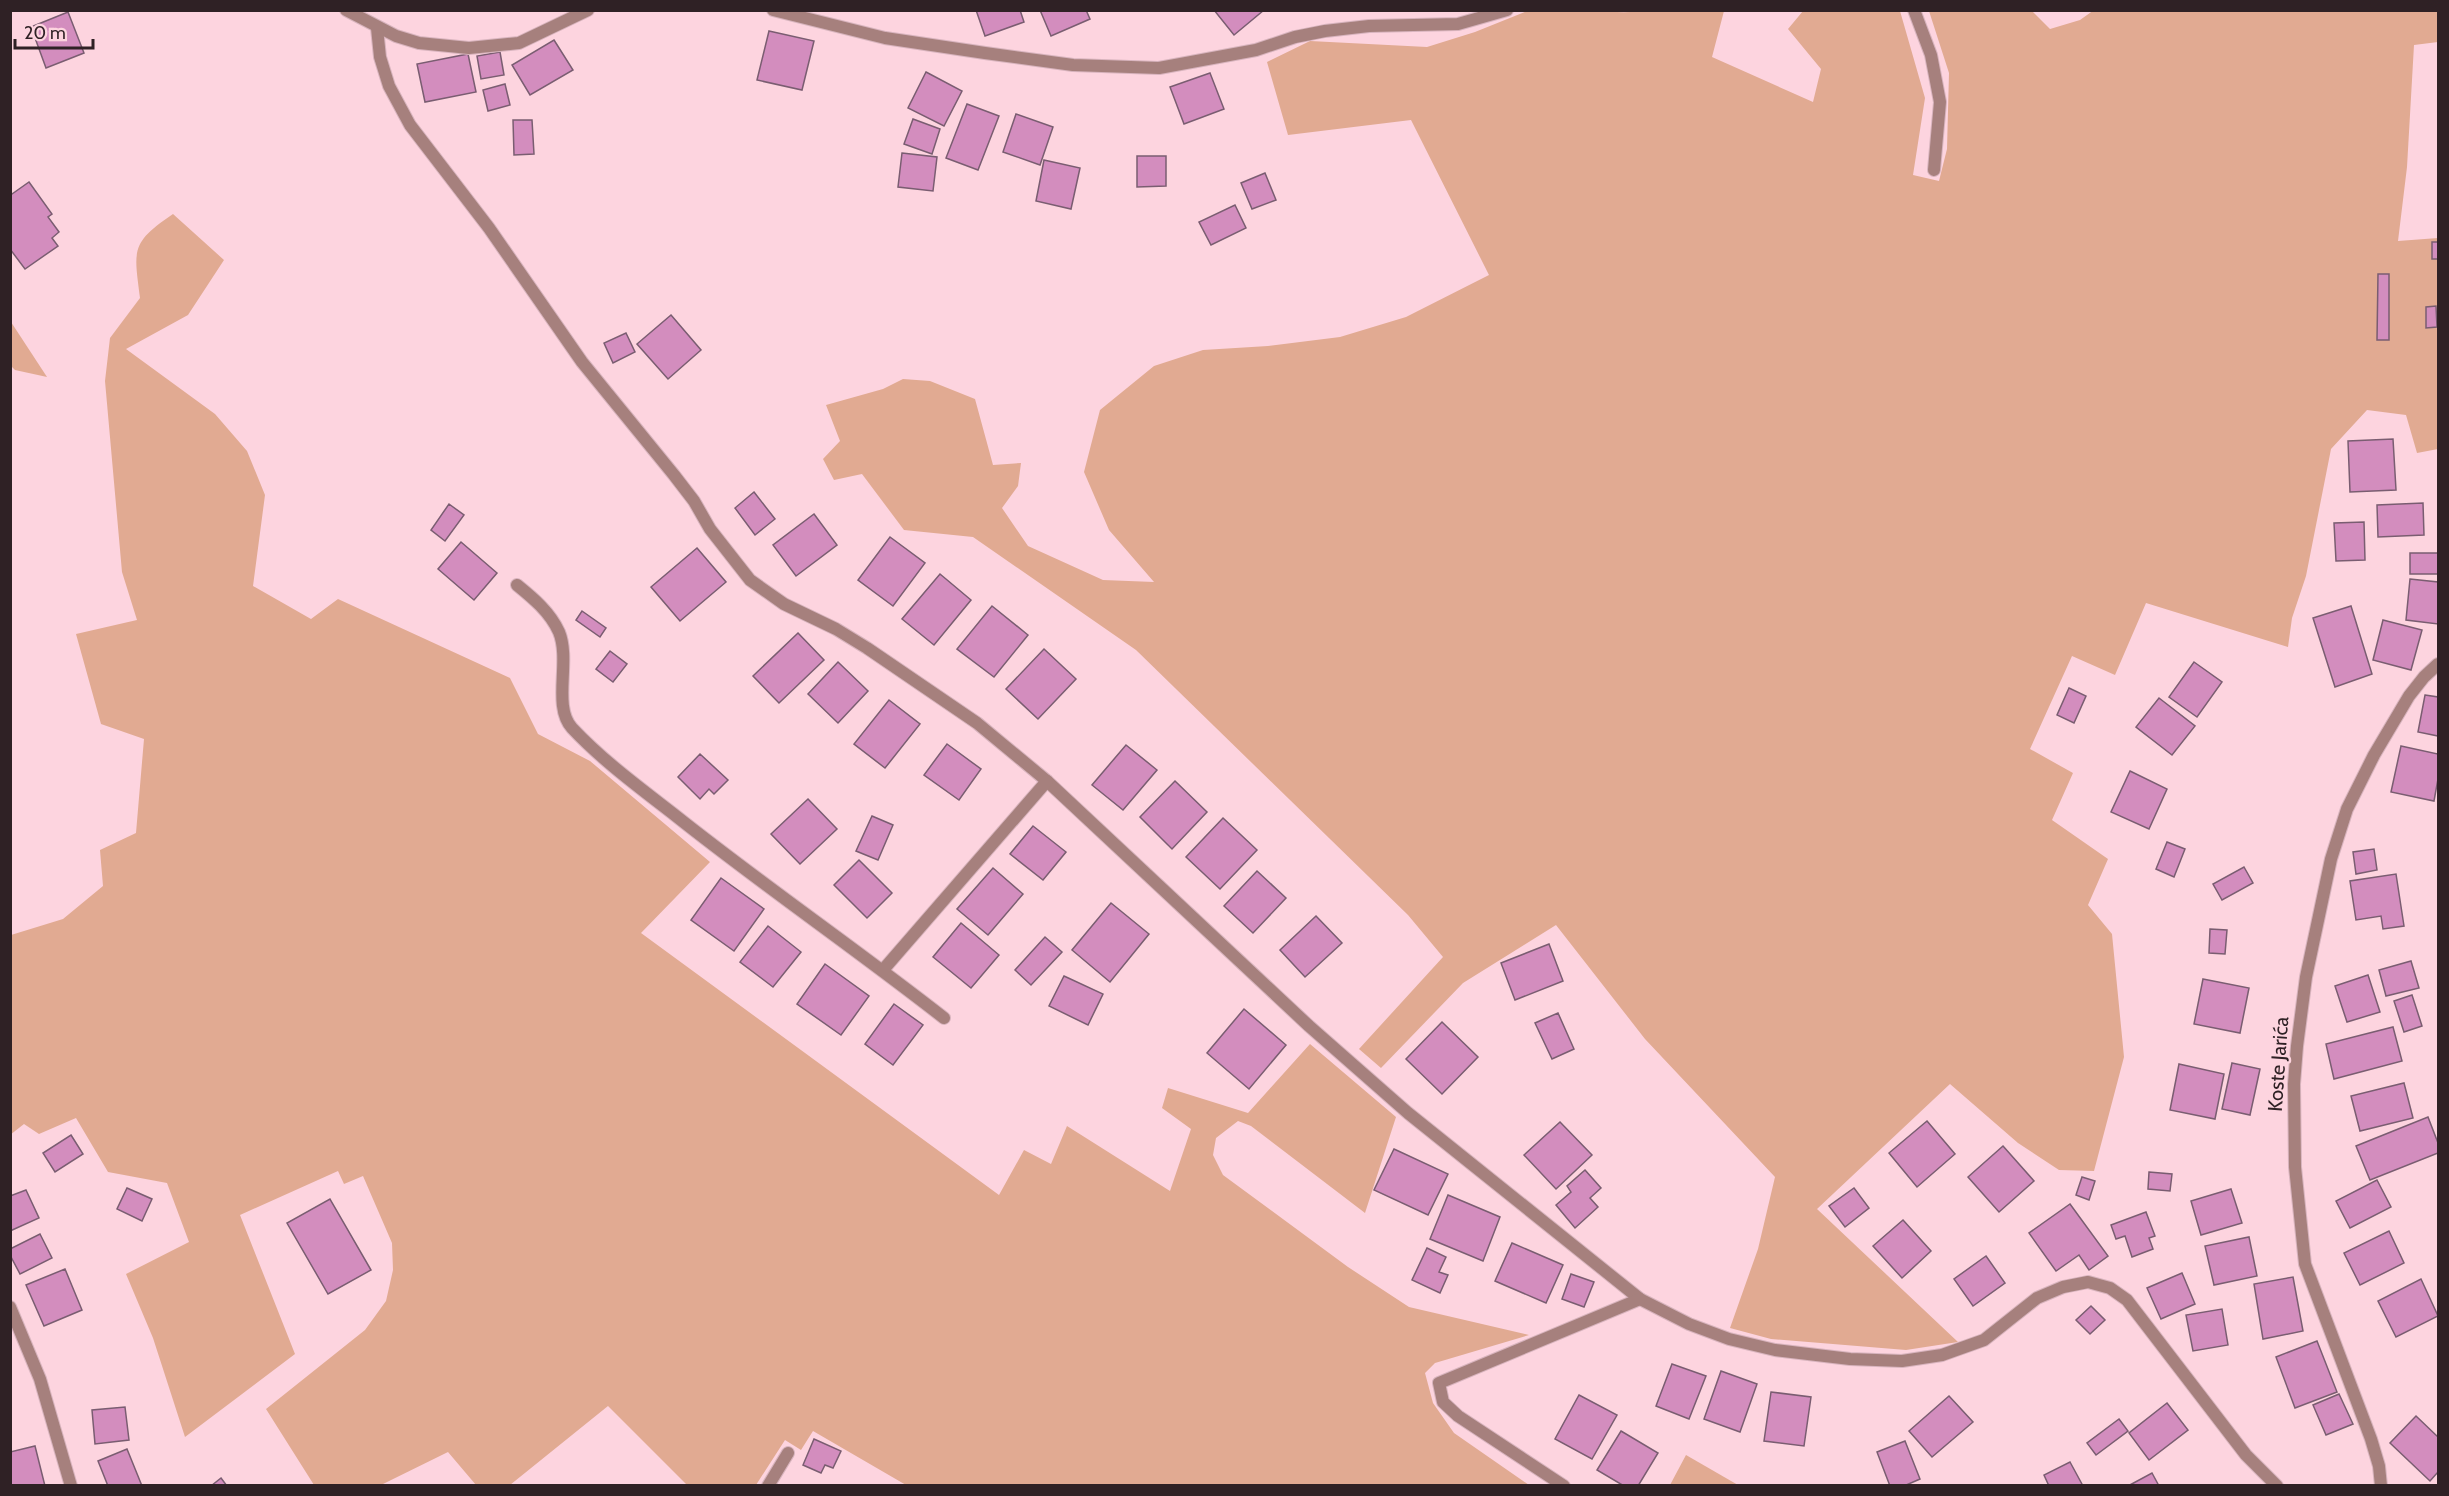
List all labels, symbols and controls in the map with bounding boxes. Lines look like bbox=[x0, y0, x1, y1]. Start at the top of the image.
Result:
scale bar bbox=[15, 12, 93, 50]
text: 20 m bbox=[24, 22, 66, 44]
street label: Koste Jarića bbox=[2263, 1015, 2293, 1112]

